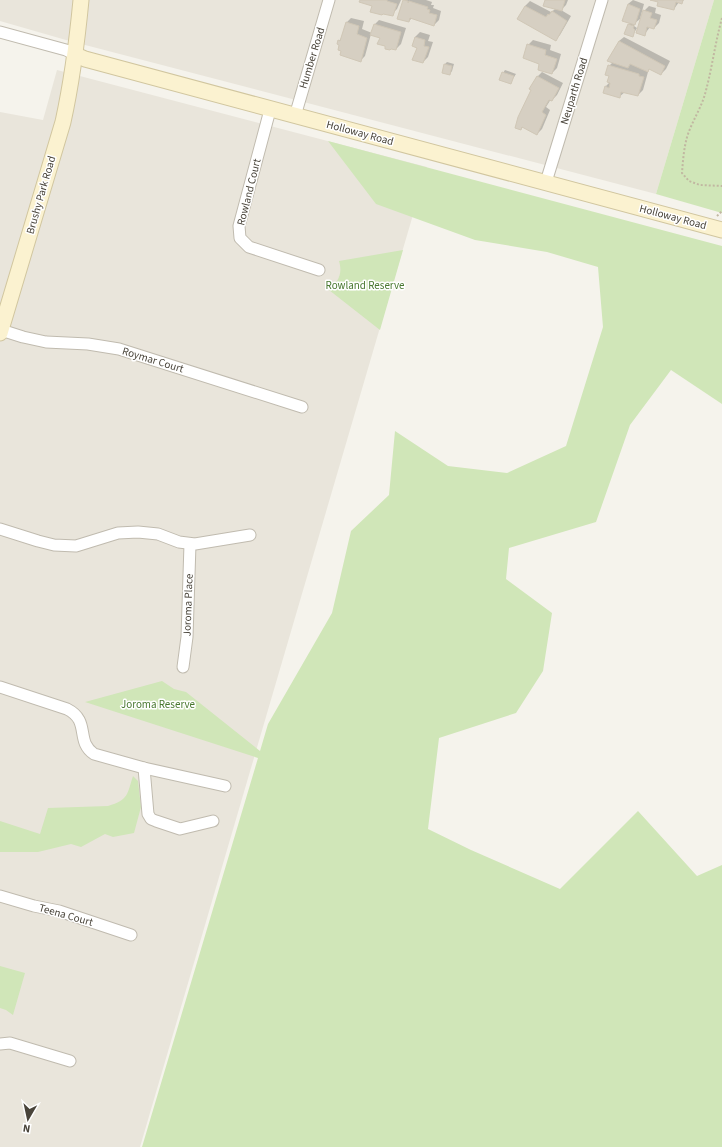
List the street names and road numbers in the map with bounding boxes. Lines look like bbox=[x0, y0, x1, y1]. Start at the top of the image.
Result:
street label: Humber Road bbox=[296, 25, 328, 91]
street label: Neuparth Road bbox=[557, 56, 591, 126]
street label: Holloway Road bbox=[325, 117, 395, 149]
street label: Brushy Park Road bbox=[23, 154, 59, 236]
street label: Rowland Court bbox=[233, 157, 265, 227]
street label: Holloway Road bbox=[638, 201, 708, 233]
street label: Roymar Court bbox=[120, 344, 186, 377]
street label: Joroma Place bbox=[179, 573, 197, 637]
street label: Teena Court bbox=[37, 900, 95, 930]

